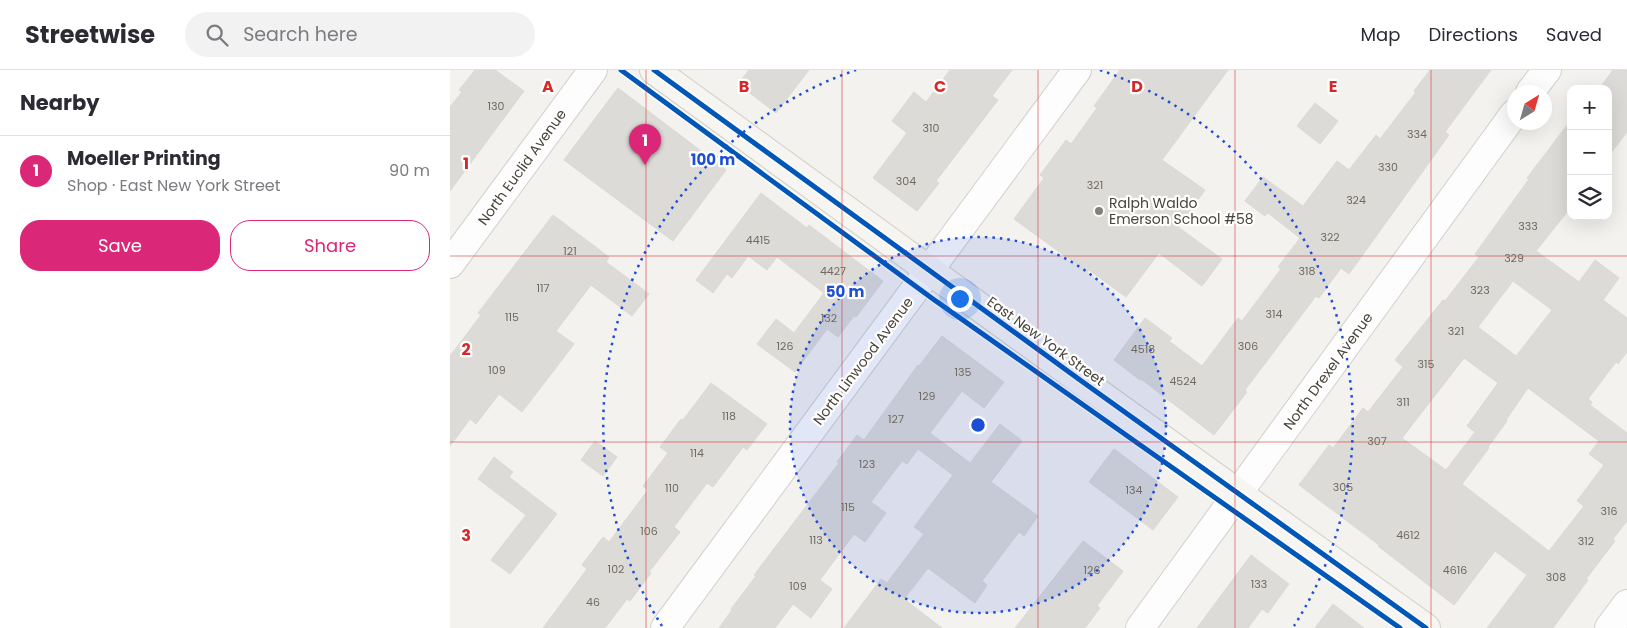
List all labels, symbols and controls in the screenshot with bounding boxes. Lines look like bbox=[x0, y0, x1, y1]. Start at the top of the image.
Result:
search box bbox=[185, 12, 535, 57]
text: Streetwise bbox=[25, 18, 155, 51]
icon: search bbox=[203, 21, 231, 49]
text: Search here bbox=[243, 21, 358, 48]
text: Map bbox=[1361, 22, 1400, 47]
text: Directions bbox=[1428, 22, 1518, 47]
text: Saved bbox=[1546, 22, 1602, 47]
text: A bbox=[542, 75, 554, 98]
text: B bbox=[739, 75, 749, 98]
text: C bbox=[934, 75, 946, 98]
text: D bbox=[1131, 75, 1143, 98]
text: E bbox=[1329, 75, 1337, 98]
north arrow bbox=[1507, 85, 1552, 130]
map controls bbox=[1567, 85, 1612, 220]
button: + bbox=[1567, 85, 1612, 130]
text: Nearby bbox=[20, 88, 100, 117]
house number: 130 bbox=[488, 98, 505, 114]
street label: North Euclid Avenue bbox=[473, 105, 571, 229]
house number: 310 bbox=[923, 120, 940, 136]
pin: 1 bbox=[629, 124, 661, 165]
house number: 334 bbox=[1407, 126, 1427, 142]
button: − bbox=[1567, 130, 1612, 175]
text: Moeller Printing bbox=[67, 145, 221, 172]
text: 100 m bbox=[691, 149, 735, 170]
text: 1 bbox=[463, 152, 469, 175]
text: 1 bbox=[33, 159, 39, 182]
text: 90 m bbox=[389, 159, 430, 182]
house number: 330 bbox=[1378, 159, 1398, 175]
house number: 304 bbox=[896, 173, 916, 189]
text: Shop · East New York Street bbox=[67, 174, 281, 197]
button: layers bbox=[1567, 175, 1612, 220]
house number: 321 bbox=[1087, 177, 1103, 193]
house number: 324 bbox=[1346, 192, 1366, 208]
place label: Ralph Waldo Emerson School #58 bbox=[1109, 193, 1254, 229]
marker: Ralph Waldo Emerson School #58 bbox=[1093, 205, 1105, 217]
house number: 333 bbox=[1518, 218, 1538, 234]
button: Save bbox=[20, 220, 220, 271]
button: Share bbox=[230, 220, 430, 271]
house number: 322 bbox=[1320, 229, 1340, 245]
house number: 4415 bbox=[746, 232, 770, 248]
house number: 121 bbox=[563, 243, 577, 259]
house number: 329 bbox=[1504, 250, 1524, 266]
house number: 4427 bbox=[820, 263, 846, 279]
house number: 318 bbox=[1299, 263, 1316, 279]
house number: 117 bbox=[536, 280, 550, 296]
text: 50 m bbox=[826, 281, 864, 302]
house number: 323 bbox=[1470, 282, 1490, 298]
your location bbox=[947, 286, 973, 312]
street label: East New York Street bbox=[983, 292, 1109, 390]
street label: North Linwood Avenue bbox=[808, 293, 918, 429]
house number: 314 bbox=[1266, 306, 1283, 322]
street label: North Drexel Avenue bbox=[1279, 308, 1378, 434]
house number: 115 bbox=[505, 309, 519, 325]
house number: 132 bbox=[821, 310, 837, 326]
house number: 321 bbox=[1448, 323, 1464, 339]
text: 2 bbox=[461, 338, 471, 361]
house number: 126 bbox=[777, 338, 793, 354]
house number: 306 bbox=[1238, 338, 1258, 354]
house number: 4518 bbox=[1131, 341, 1155, 357]
house number: 315 bbox=[1418, 356, 1435, 372]
house number: 109 bbox=[488, 362, 506, 378]
house number: 135 bbox=[955, 364, 972, 380]
house number: 4524 bbox=[1169, 373, 1197, 389]
house number: 129 bbox=[919, 388, 935, 404]
house number: 311 bbox=[1396, 394, 1410, 410]
house number: 118 bbox=[722, 408, 736, 424]
house number: 127 bbox=[888, 411, 904, 427]
centre of rings bbox=[969, 416, 987, 434]
house number: 307 bbox=[1367, 433, 1387, 449]
house number: 114 bbox=[690, 445, 704, 461]
house number: 123 bbox=[859, 456, 875, 472]
house number: 305 bbox=[1333, 479, 1353, 495]
house number: 110 bbox=[665, 480, 679, 496]
house number: 134 bbox=[1126, 482, 1143, 498]
house number: 115 bbox=[841, 499, 855, 515]
house number: 316 bbox=[1601, 503, 1618, 519]
house number: 106 bbox=[640, 523, 658, 539]
text: 3 bbox=[461, 524, 471, 547]
house number: 4612 bbox=[1396, 527, 1420, 543]
house number: 113 bbox=[809, 532, 823, 548]
house number: 312 bbox=[1578, 533, 1594, 549]
house number: 102 bbox=[608, 561, 624, 577]
house number: 126 bbox=[1084, 562, 1100, 578]
house number: 4616 bbox=[1443, 562, 1467, 578]
house number: 308 bbox=[1546, 569, 1566, 585]
house number: 133 bbox=[1251, 576, 1267, 592]
house number: 109 bbox=[789, 578, 807, 594]
house number: 46 bbox=[586, 594, 600, 610]

